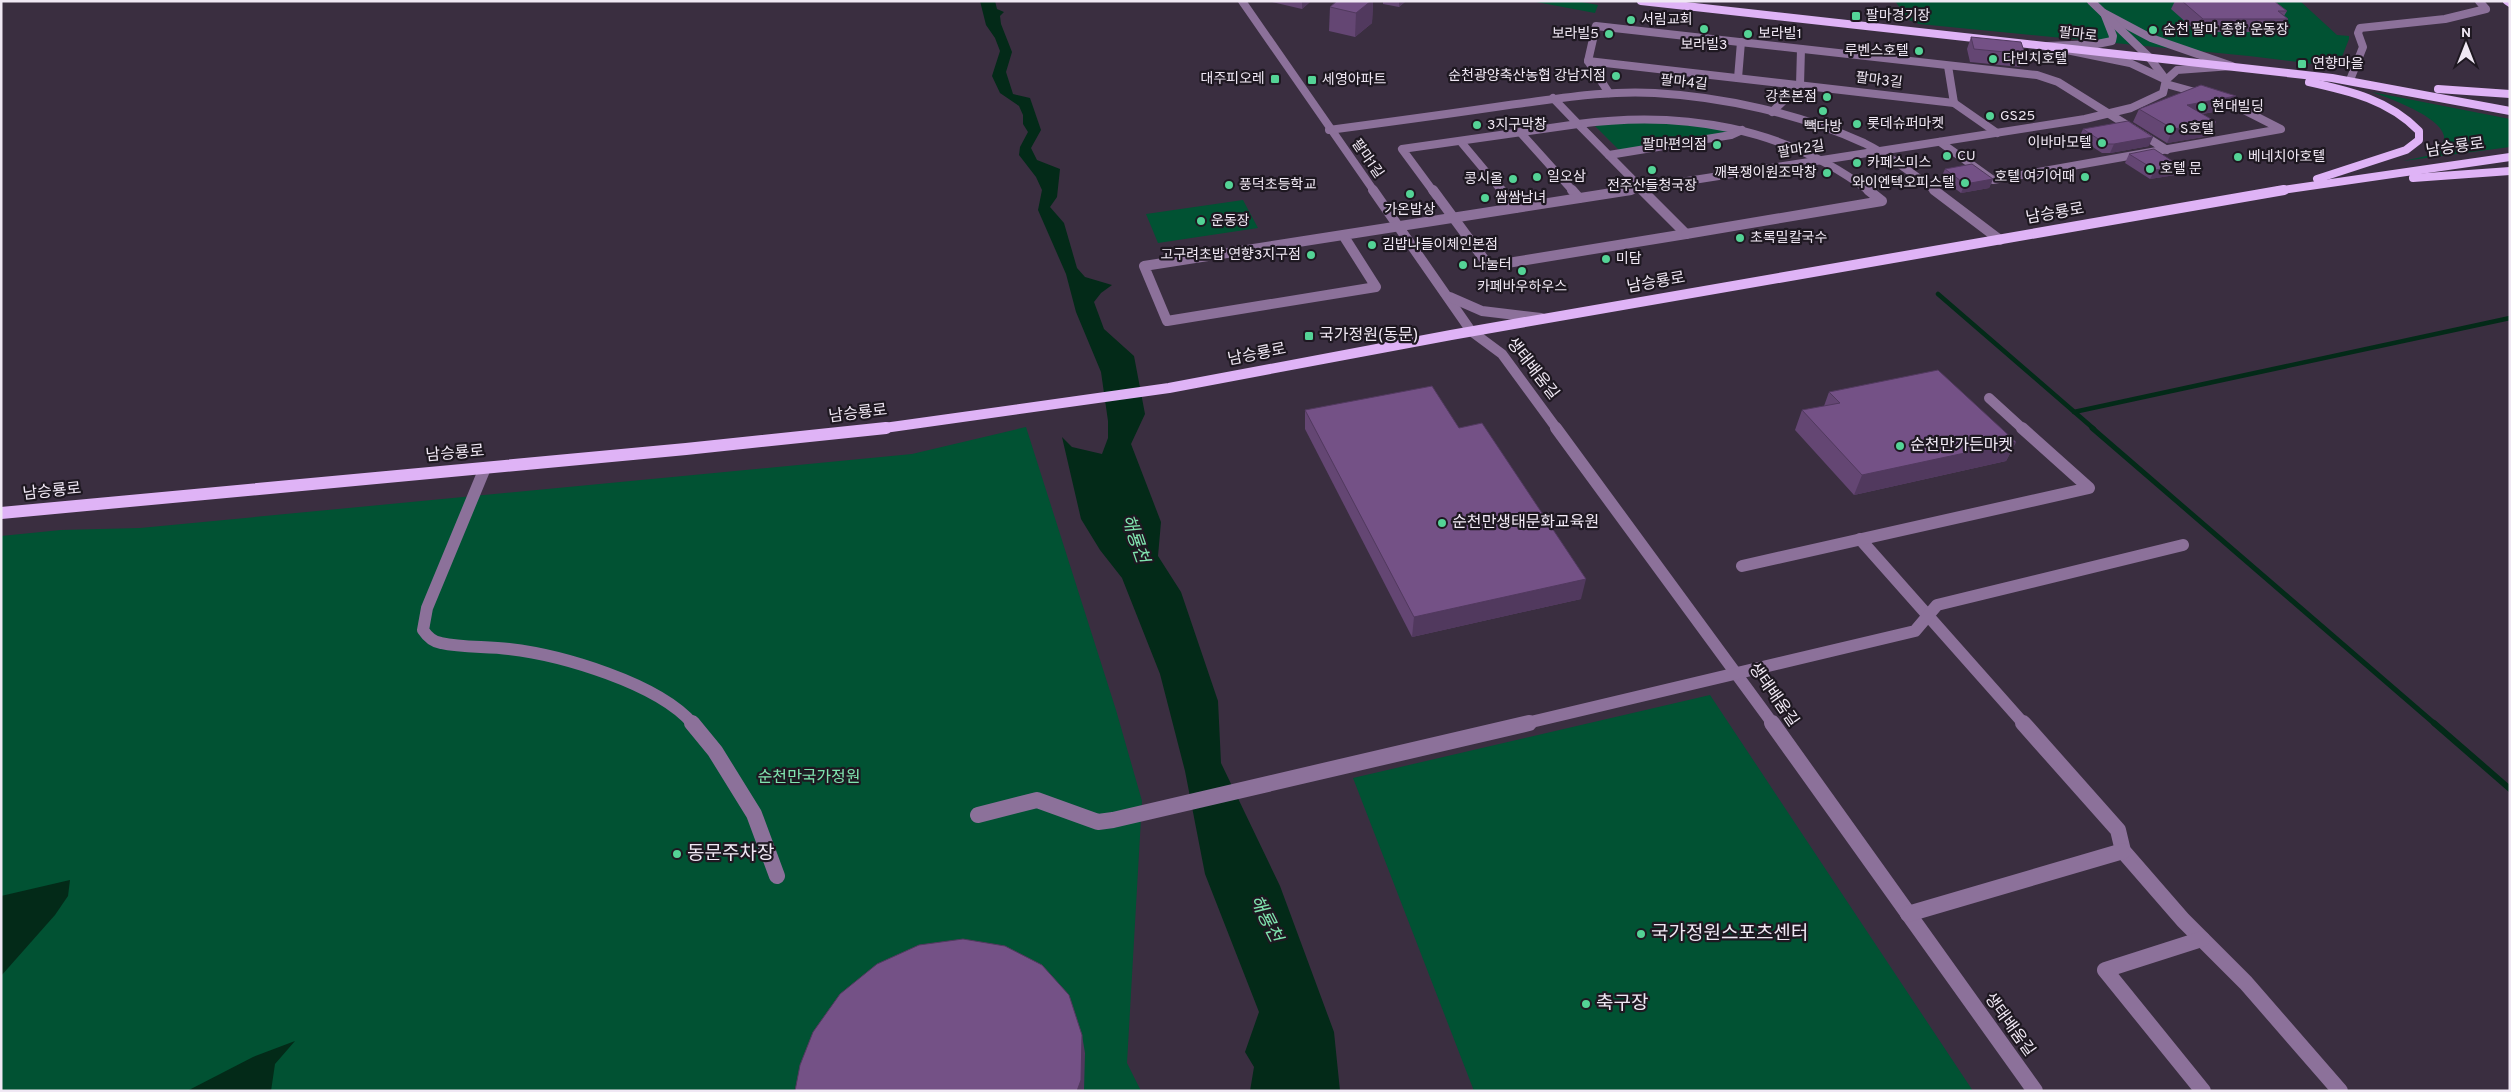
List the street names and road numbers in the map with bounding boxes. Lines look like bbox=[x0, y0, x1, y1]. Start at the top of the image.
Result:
street label: 팔마로 bbox=[2058, 25, 2098, 45]
street label: 팔마3길 bbox=[1855, 70, 1903, 92]
street label: 팔마4길 bbox=[1660, 72, 1708, 94]
street label: 남승룡로 bbox=[2424, 134, 2486, 162]
street label: 팔마1길 bbox=[1347, 136, 1387, 182]
street label: 팔마2길 bbox=[1776, 138, 1826, 162]
street label: 남승룡로 bbox=[2024, 199, 2086, 229]
street label: 남승룡로 bbox=[1625, 268, 1687, 298]
street label: 생태배움길 bbox=[1501, 334, 1563, 404]
street label: 남승룡로 bbox=[1226, 340, 1288, 370]
street label: 남승룡로 bbox=[828, 400, 889, 428]
street label: 남승룡로 bbox=[425, 441, 485, 467]
street label: 남승룡로 bbox=[22, 479, 83, 505]
street label: 생태배움길 bbox=[1744, 659, 1802, 731]
street label: 생태배움길 bbox=[1979, 989, 2039, 1061]

